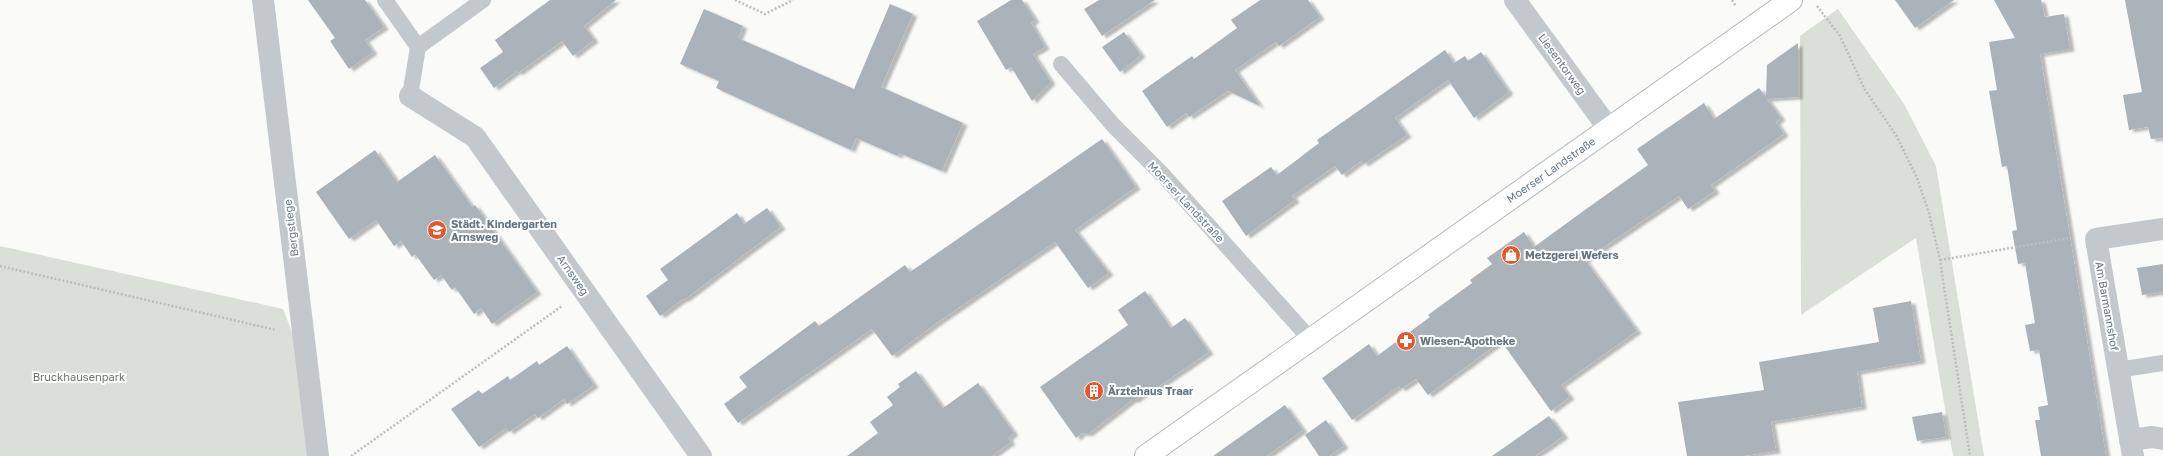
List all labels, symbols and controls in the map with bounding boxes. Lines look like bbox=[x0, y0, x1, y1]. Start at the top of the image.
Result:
street label: Liesentorweg bbox=[1536, 31, 1589, 97]
street label: Moerser Landstraße bbox=[1504, 134, 1598, 205]
street label: Moerser Landstraße bbox=[1146, 159, 1227, 245]
street label: Bergstiege bbox=[281, 199, 300, 257]
place label: Städt. Kindergarten Arnsweg bbox=[451, 217, 557, 243]
school or university icon: Städt. Kindergarten Arnsweg bbox=[426, 219, 448, 241]
shop icon: Metzgerei Wefers bbox=[1500, 244, 1522, 266]
place label: Metzgerei Wefers bbox=[1525, 248, 1619, 261]
street label: Arnsweg bbox=[555, 252, 592, 297]
street label: Am Barmannshof bbox=[2093, 260, 2122, 352]
pharmacy icon: Wiesen-Apotheke bbox=[1395, 330, 1417, 352]
place label: Wiesen-Apotheke bbox=[1420, 334, 1516, 347]
park label: Bruckhausenpark bbox=[33, 370, 125, 383]
building icon: Ärztehaus Traar bbox=[1083, 380, 1105, 402]
place label: Ärztehaus Traar bbox=[1108, 384, 1194, 397]

